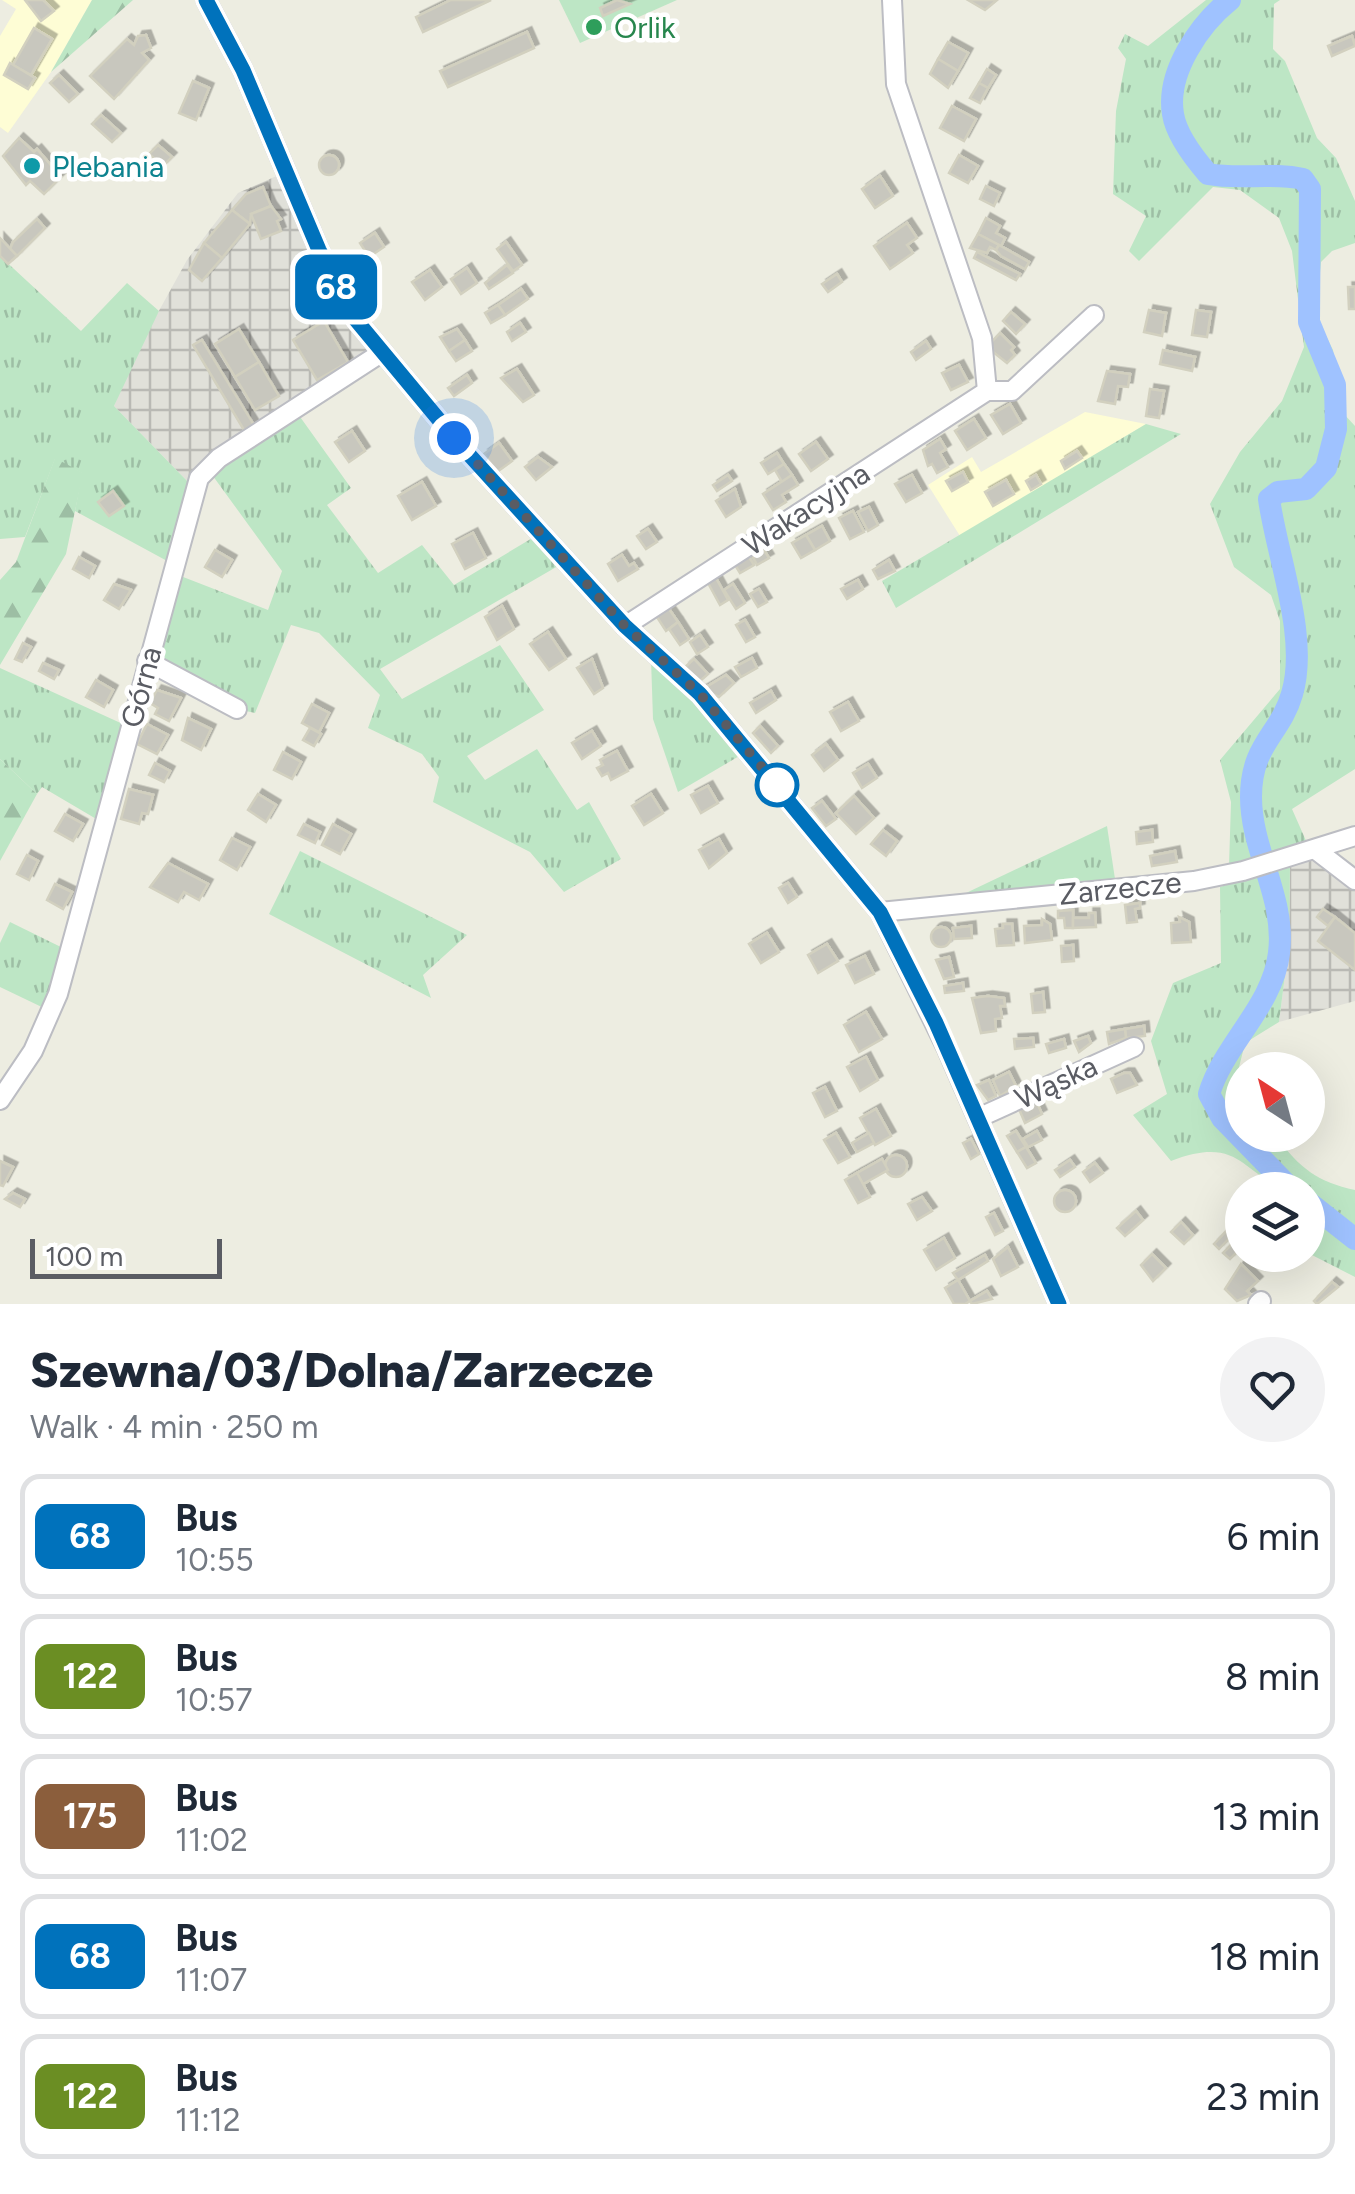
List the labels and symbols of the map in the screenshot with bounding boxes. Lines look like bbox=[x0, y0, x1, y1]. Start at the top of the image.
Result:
place label: Orlik bbox=[614, 9, 676, 46]
marker: Orlik bbox=[583, 16, 605, 38]
place label: Plebania bbox=[52, 148, 164, 185]
marker: Plebania bbox=[21, 155, 43, 177]
line badge: 68 bbox=[291, 254, 381, 320]
your location bbox=[429, 413, 479, 463]
street label: Wakacyjna bbox=[735, 454, 877, 564]
street label: Górna bbox=[112, 642, 170, 732]
unlabelled marker bbox=[756, 764, 798, 806]
street label: Zarzecze bbox=[1057, 863, 1183, 913]
street label: Wąska bbox=[1009, 1047, 1103, 1117]
north arrow bbox=[1225, 1052, 1325, 1152]
scale bar bbox=[30, 1234, 222, 1278]

